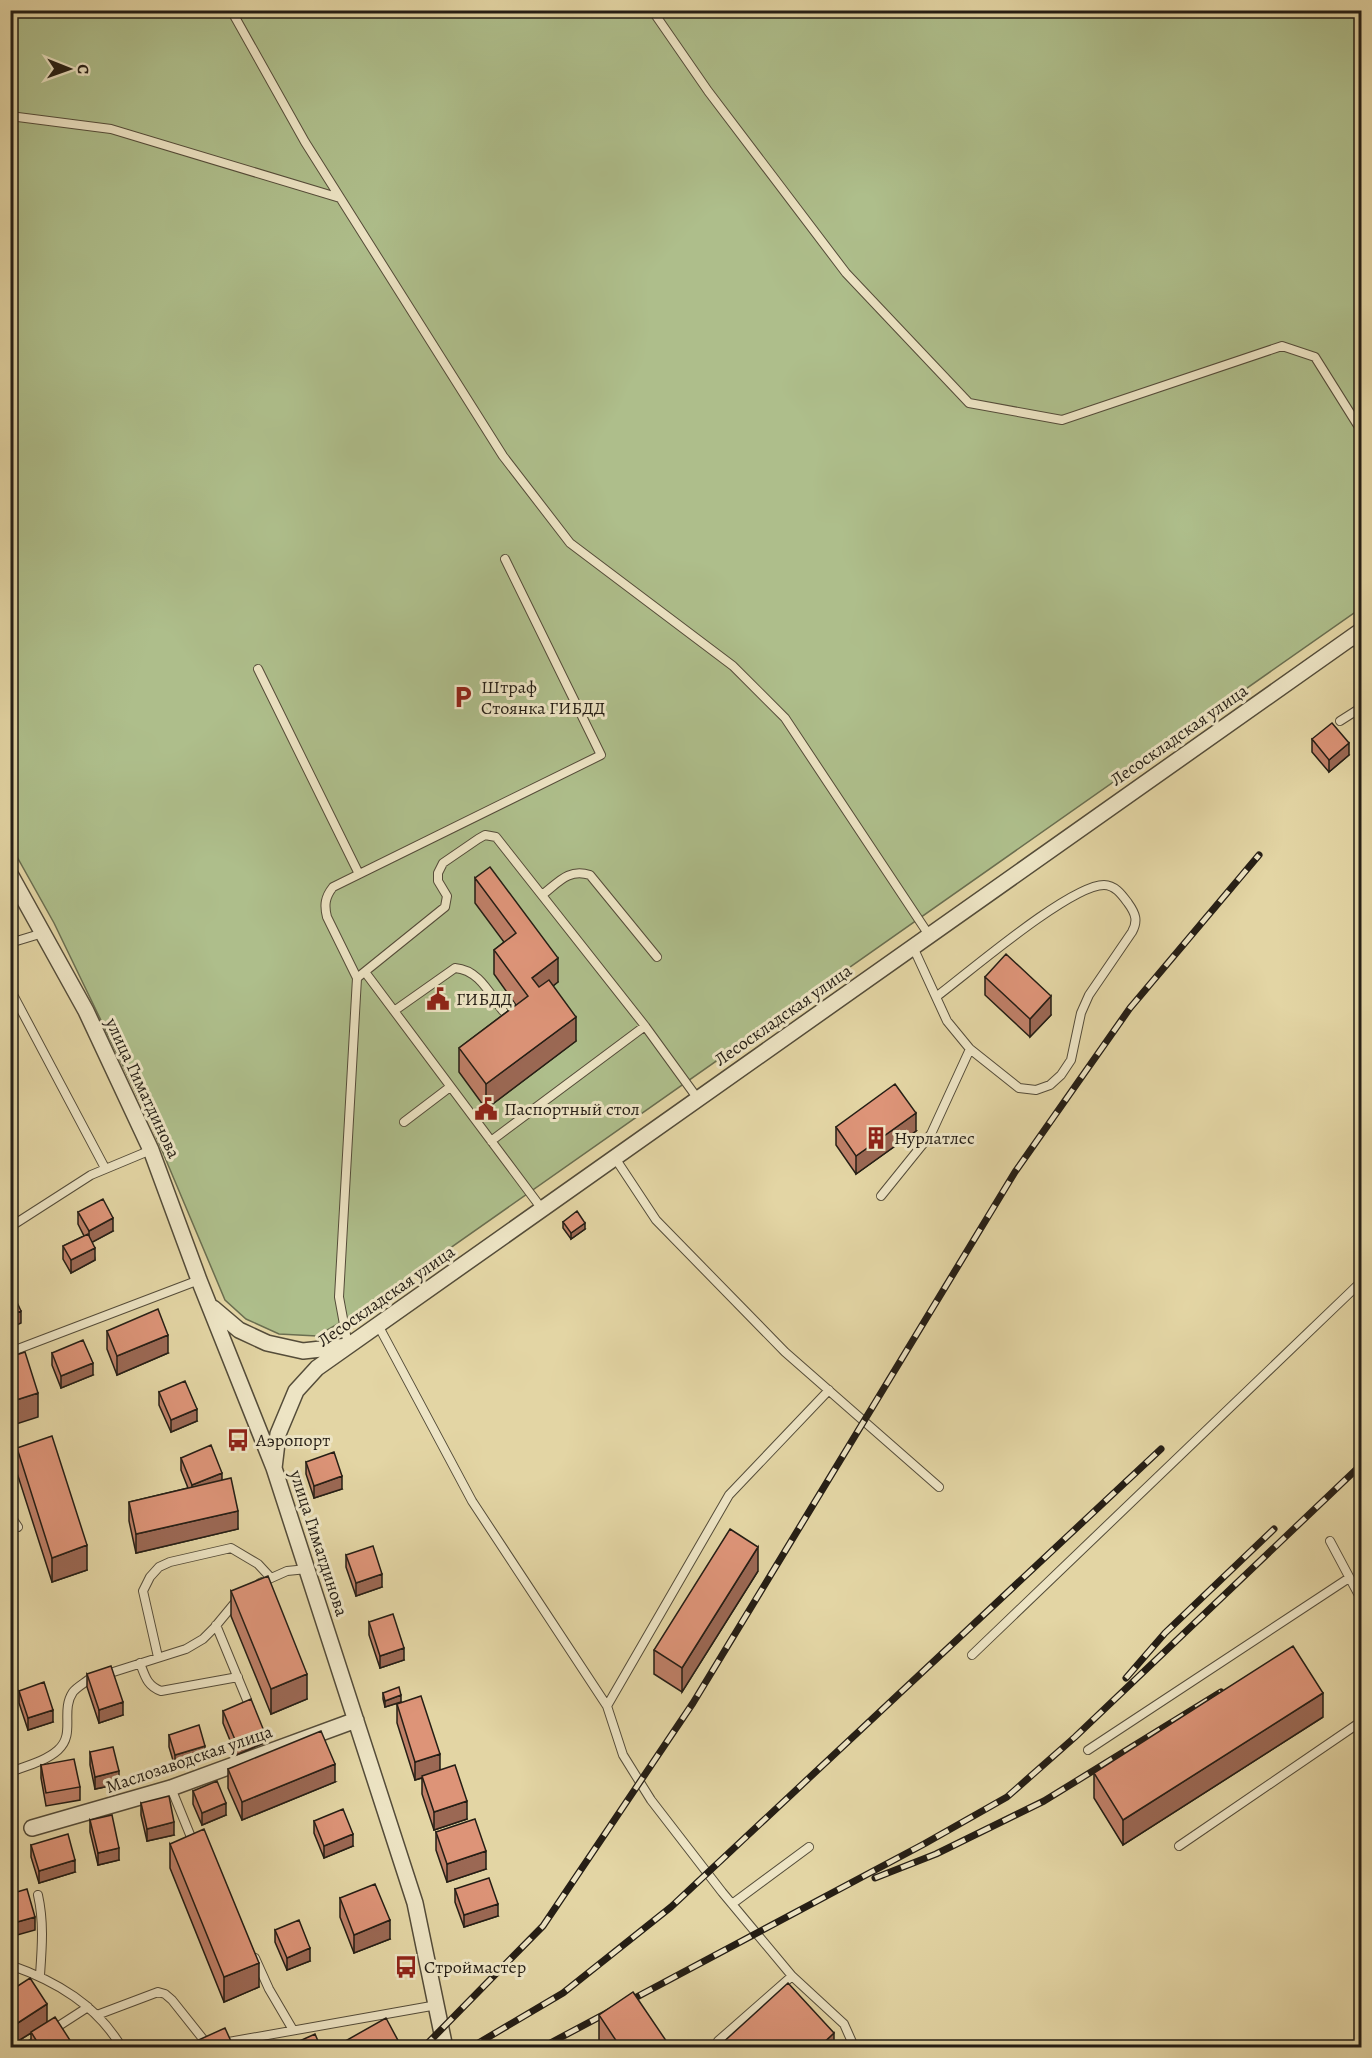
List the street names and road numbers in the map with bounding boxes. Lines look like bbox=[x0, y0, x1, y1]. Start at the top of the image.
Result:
street label: Лесоскладская улица bbox=[1105, 678, 1253, 791]
street label: Лесоскладская улица bbox=[709, 958, 857, 1071]
street label: улица Гиматдинова bbox=[100, 1013, 186, 1163]
street label: Лесоскладская улица bbox=[312, 1239, 460, 1352]
street label: улица Гиматдинова bbox=[284, 1466, 354, 1620]
street label: Маслозаводская улица bbox=[102, 1719, 276, 1799]

